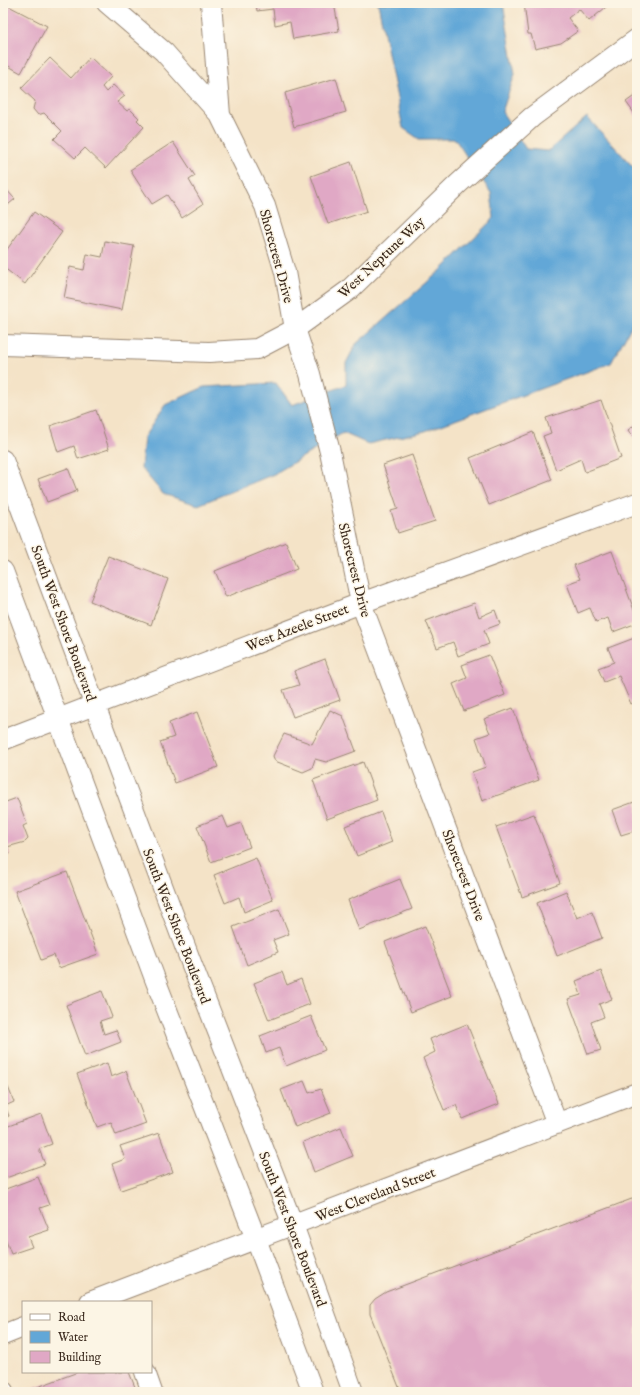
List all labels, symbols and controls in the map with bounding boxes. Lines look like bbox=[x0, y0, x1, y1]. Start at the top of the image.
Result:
street label: Shorecrest Drive bbox=[255, 207, 297, 306]
street label: West Neptune Way bbox=[335, 213, 429, 302]
street label: Shorecrest Drive bbox=[334, 521, 375, 620]
street label: South West Shore Boulevard bbox=[26, 543, 100, 704]
street label: West Azeele Street bbox=[243, 600, 351, 656]
street label: Shorecrest Drive bbox=[437, 827, 489, 924]
street label: South West Shore Boulevard bbox=[138, 846, 214, 1007]
street label: South West Shore Boulevard bbox=[254, 1149, 330, 1310]
street label: West Cleveland Street bbox=[313, 1164, 438, 1226]
legend bbox=[22, 1301, 152, 1373]
text: Road bbox=[58, 1310, 86, 1325]
text: Water bbox=[58, 1330, 89, 1345]
text: Building bbox=[58, 1350, 102, 1365]

